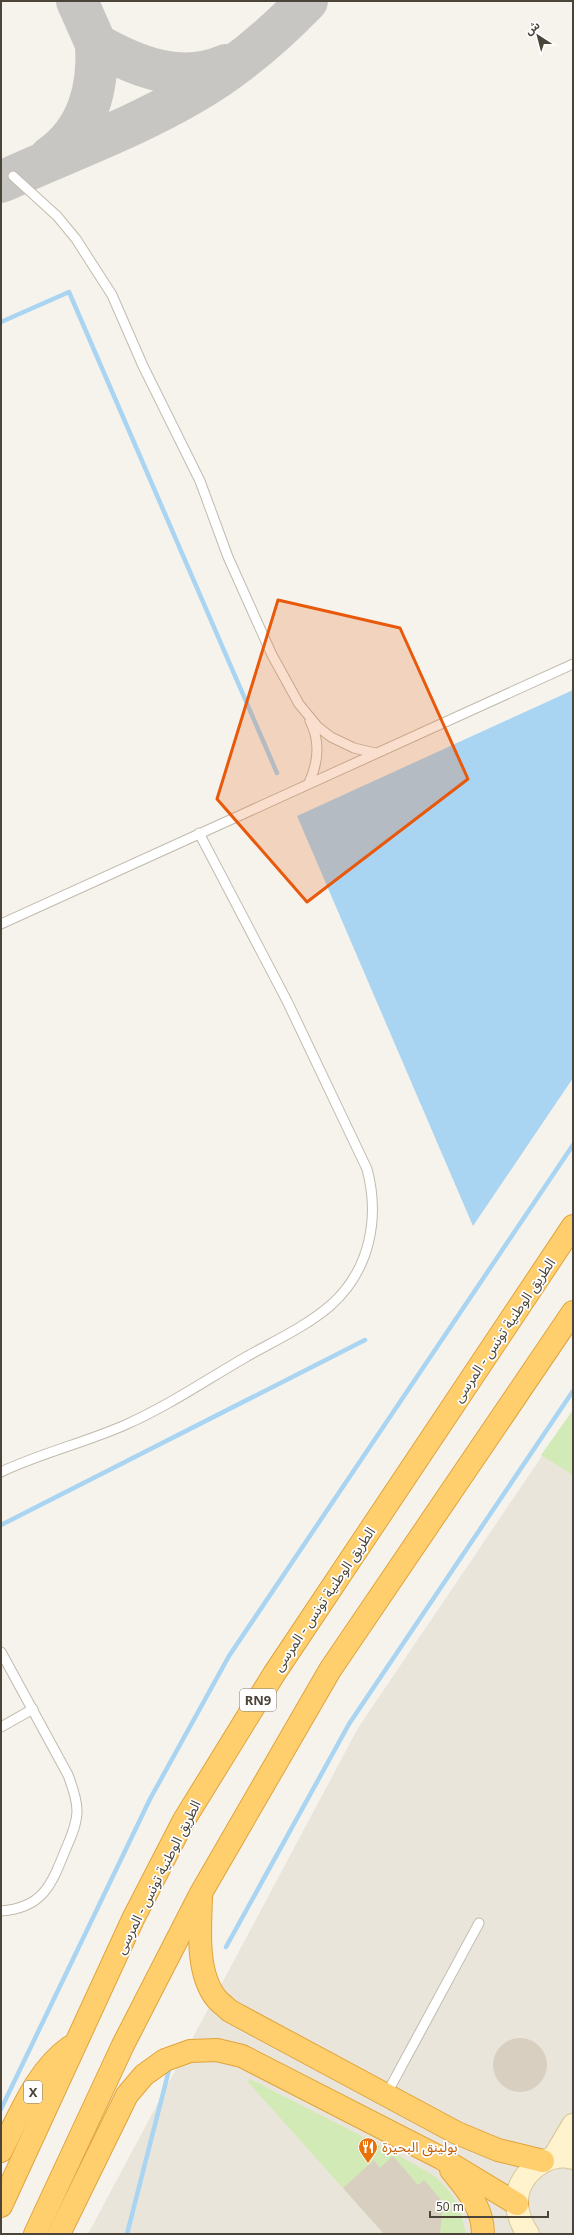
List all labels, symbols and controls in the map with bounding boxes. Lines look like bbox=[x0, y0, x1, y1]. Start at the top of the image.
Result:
north arrow bbox=[518, 16, 558, 56]
text: ش bbox=[521, 17, 542, 38]
street label: الطريق الوطنية تونس - المرسى bbox=[448, 1254, 560, 1406]
street label: الطريق الوطنية تونس - المرسى bbox=[268, 1523, 380, 1675]
road number: RN9 bbox=[240, 1689, 276, 1711]
street label: الطريق الوطنية تونس - المرسى bbox=[110, 1797, 206, 1957]
road number: X bbox=[24, 2081, 42, 2103]
restaurant icon: بولينق البحيرة bbox=[357, 2136, 379, 2164]
place label: بولينق البحيرة bbox=[382, 2137, 458, 2157]
scale bar bbox=[430, 2193, 548, 2219]
text: 50 m bbox=[436, 2198, 464, 2215]

